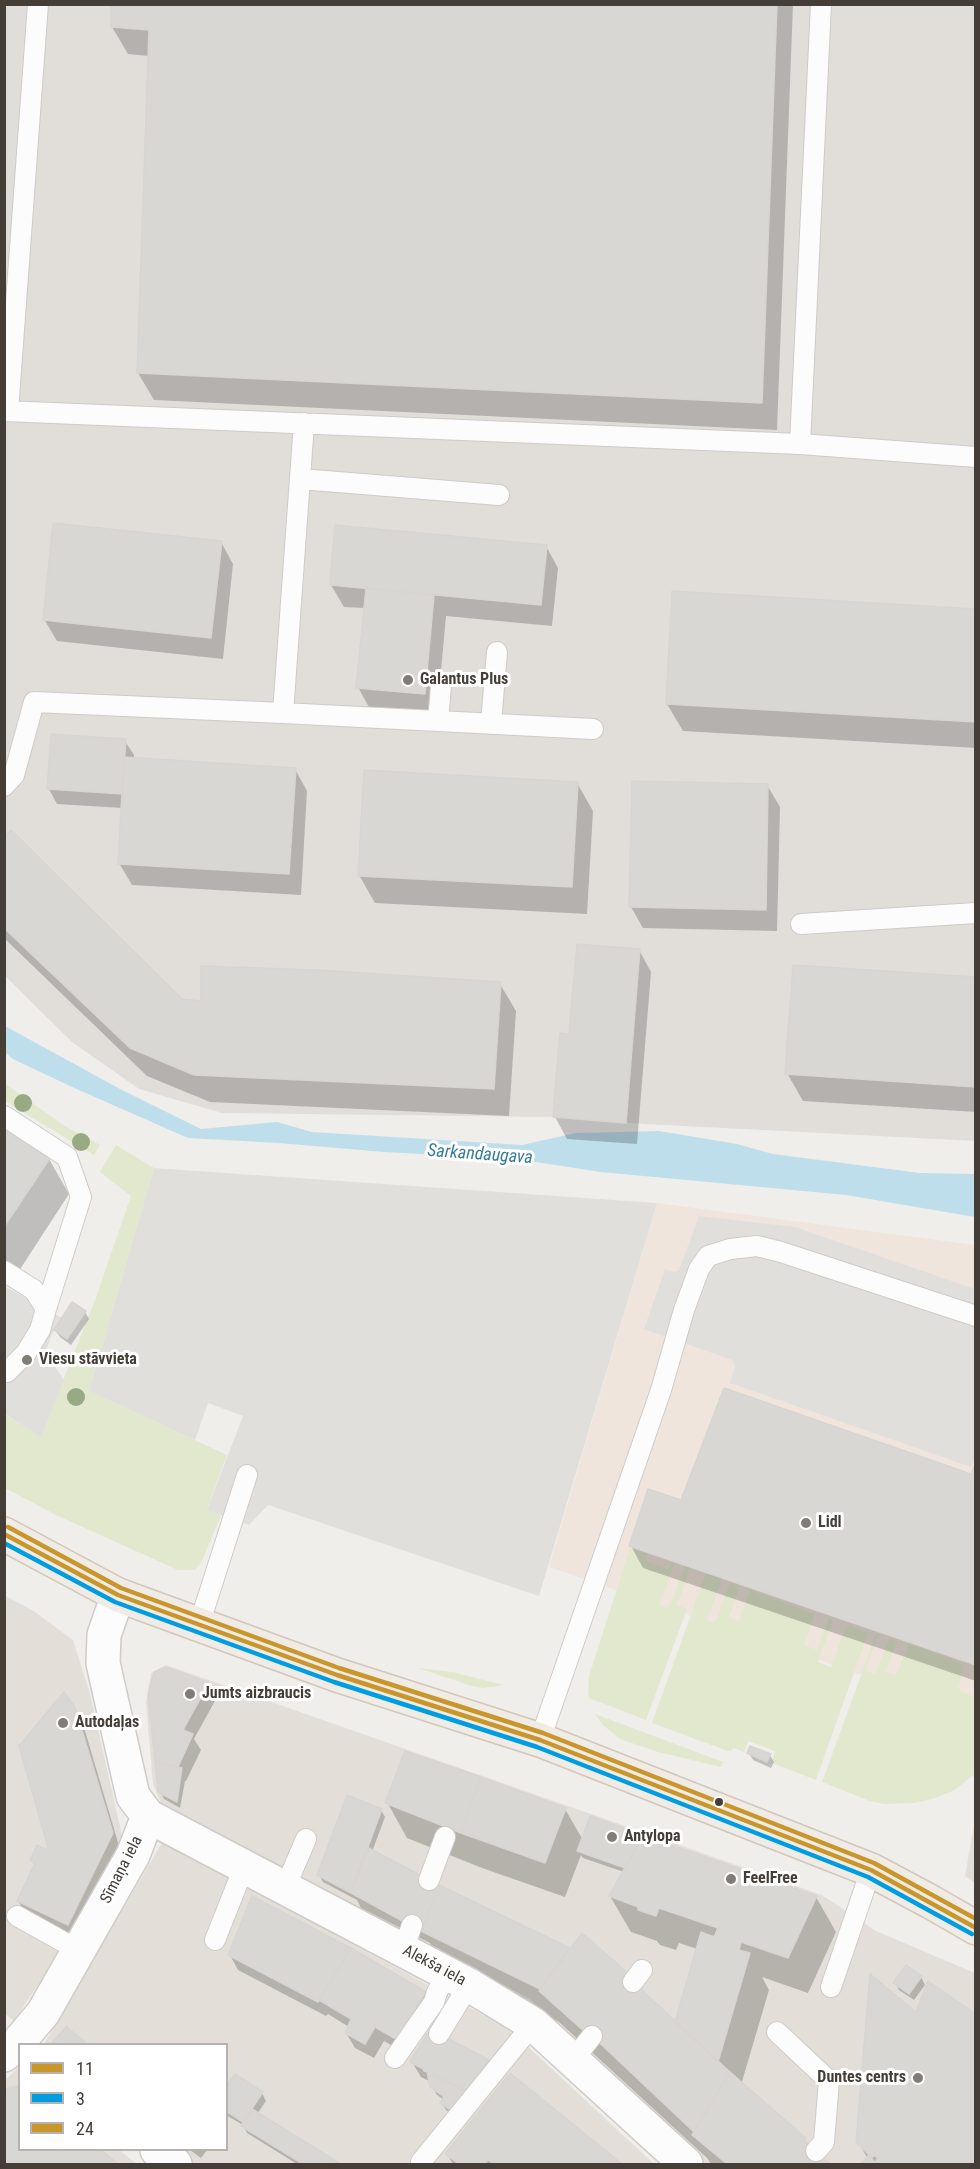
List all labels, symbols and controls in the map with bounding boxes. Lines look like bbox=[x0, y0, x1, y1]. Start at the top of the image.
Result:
place label: Galantus Plus bbox=[420, 670, 508, 690]
marker: Galantus Plus bbox=[401, 673, 415, 687]
water label: Sarkandaugava bbox=[427, 1141, 533, 1169]
place label: Viesu stāvvieta bbox=[39, 1350, 137, 1370]
marker: Viesu stāvvieta bbox=[20, 1353, 34, 1367]
place label: Lidl bbox=[818, 1513, 842, 1533]
marker: Lidl bbox=[799, 1516, 813, 1530]
place label: Jumts aizbraucis bbox=[202, 1684, 311, 1704]
marker: Jumts aizbraucis bbox=[183, 1687, 197, 1701]
place label: Autodaļas bbox=[75, 1713, 139, 1733]
marker: Autodaļas bbox=[56, 1716, 70, 1730]
unlabelled marker bbox=[713, 1796, 725, 1808]
place label: Antylopa bbox=[624, 1827, 681, 1847]
marker: Antylopa bbox=[605, 1830, 619, 1844]
street label: Sīmaņa iela bbox=[97, 1833, 147, 1907]
place label: FeelFree bbox=[743, 1869, 798, 1889]
marker: FeelFree bbox=[724, 1872, 738, 1886]
street label: Alekša iela bbox=[399, 1941, 469, 1991]
legend bbox=[18, 2043, 228, 2151]
text: 11 bbox=[76, 2058, 94, 2079]
place label: Duntes centrs bbox=[817, 2068, 906, 2088]
marker: Duntes centrs bbox=[911, 2071, 925, 2085]
text: 3 bbox=[76, 2088, 85, 2109]
text: 24 bbox=[76, 2118, 94, 2139]

